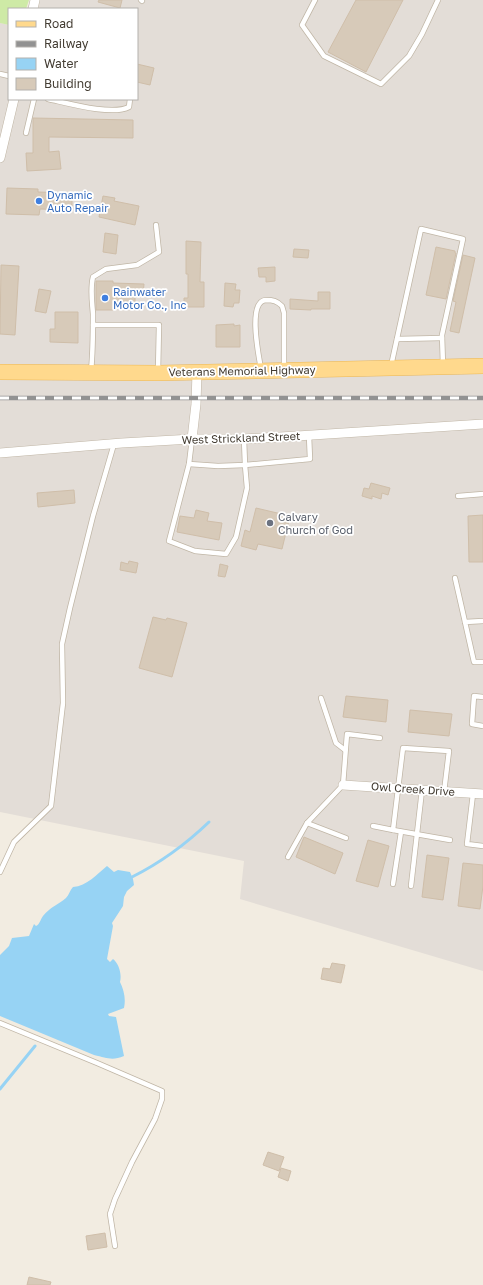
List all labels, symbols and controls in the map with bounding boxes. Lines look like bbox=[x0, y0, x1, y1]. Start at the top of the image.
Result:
legend bbox=[8, 8, 138, 100]
text: Road bbox=[44, 16, 73, 31]
text: Railway bbox=[44, 36, 89, 51]
text: Water bbox=[44, 56, 78, 71]
text: Building bbox=[44, 76, 92, 91]
place label: Dynamic Auto Repair bbox=[47, 188, 109, 214]
marker: Dynamic Auto Repair bbox=[34, 196, 44, 206]
place label: Rainwater Motor Co., Inc bbox=[113, 285, 187, 311]
marker: Rainwater Motor Co., Inc bbox=[100, 293, 110, 303]
street label: Veterans Memorial Highway bbox=[168, 363, 316, 378]
street label: West Strickland Street bbox=[181, 429, 301, 446]
place label: Calvary Church of God bbox=[278, 510, 353, 536]
marker: Calvary Church of God bbox=[265, 518, 275, 528]
street label: Owl Creek Drive bbox=[371, 779, 455, 798]

